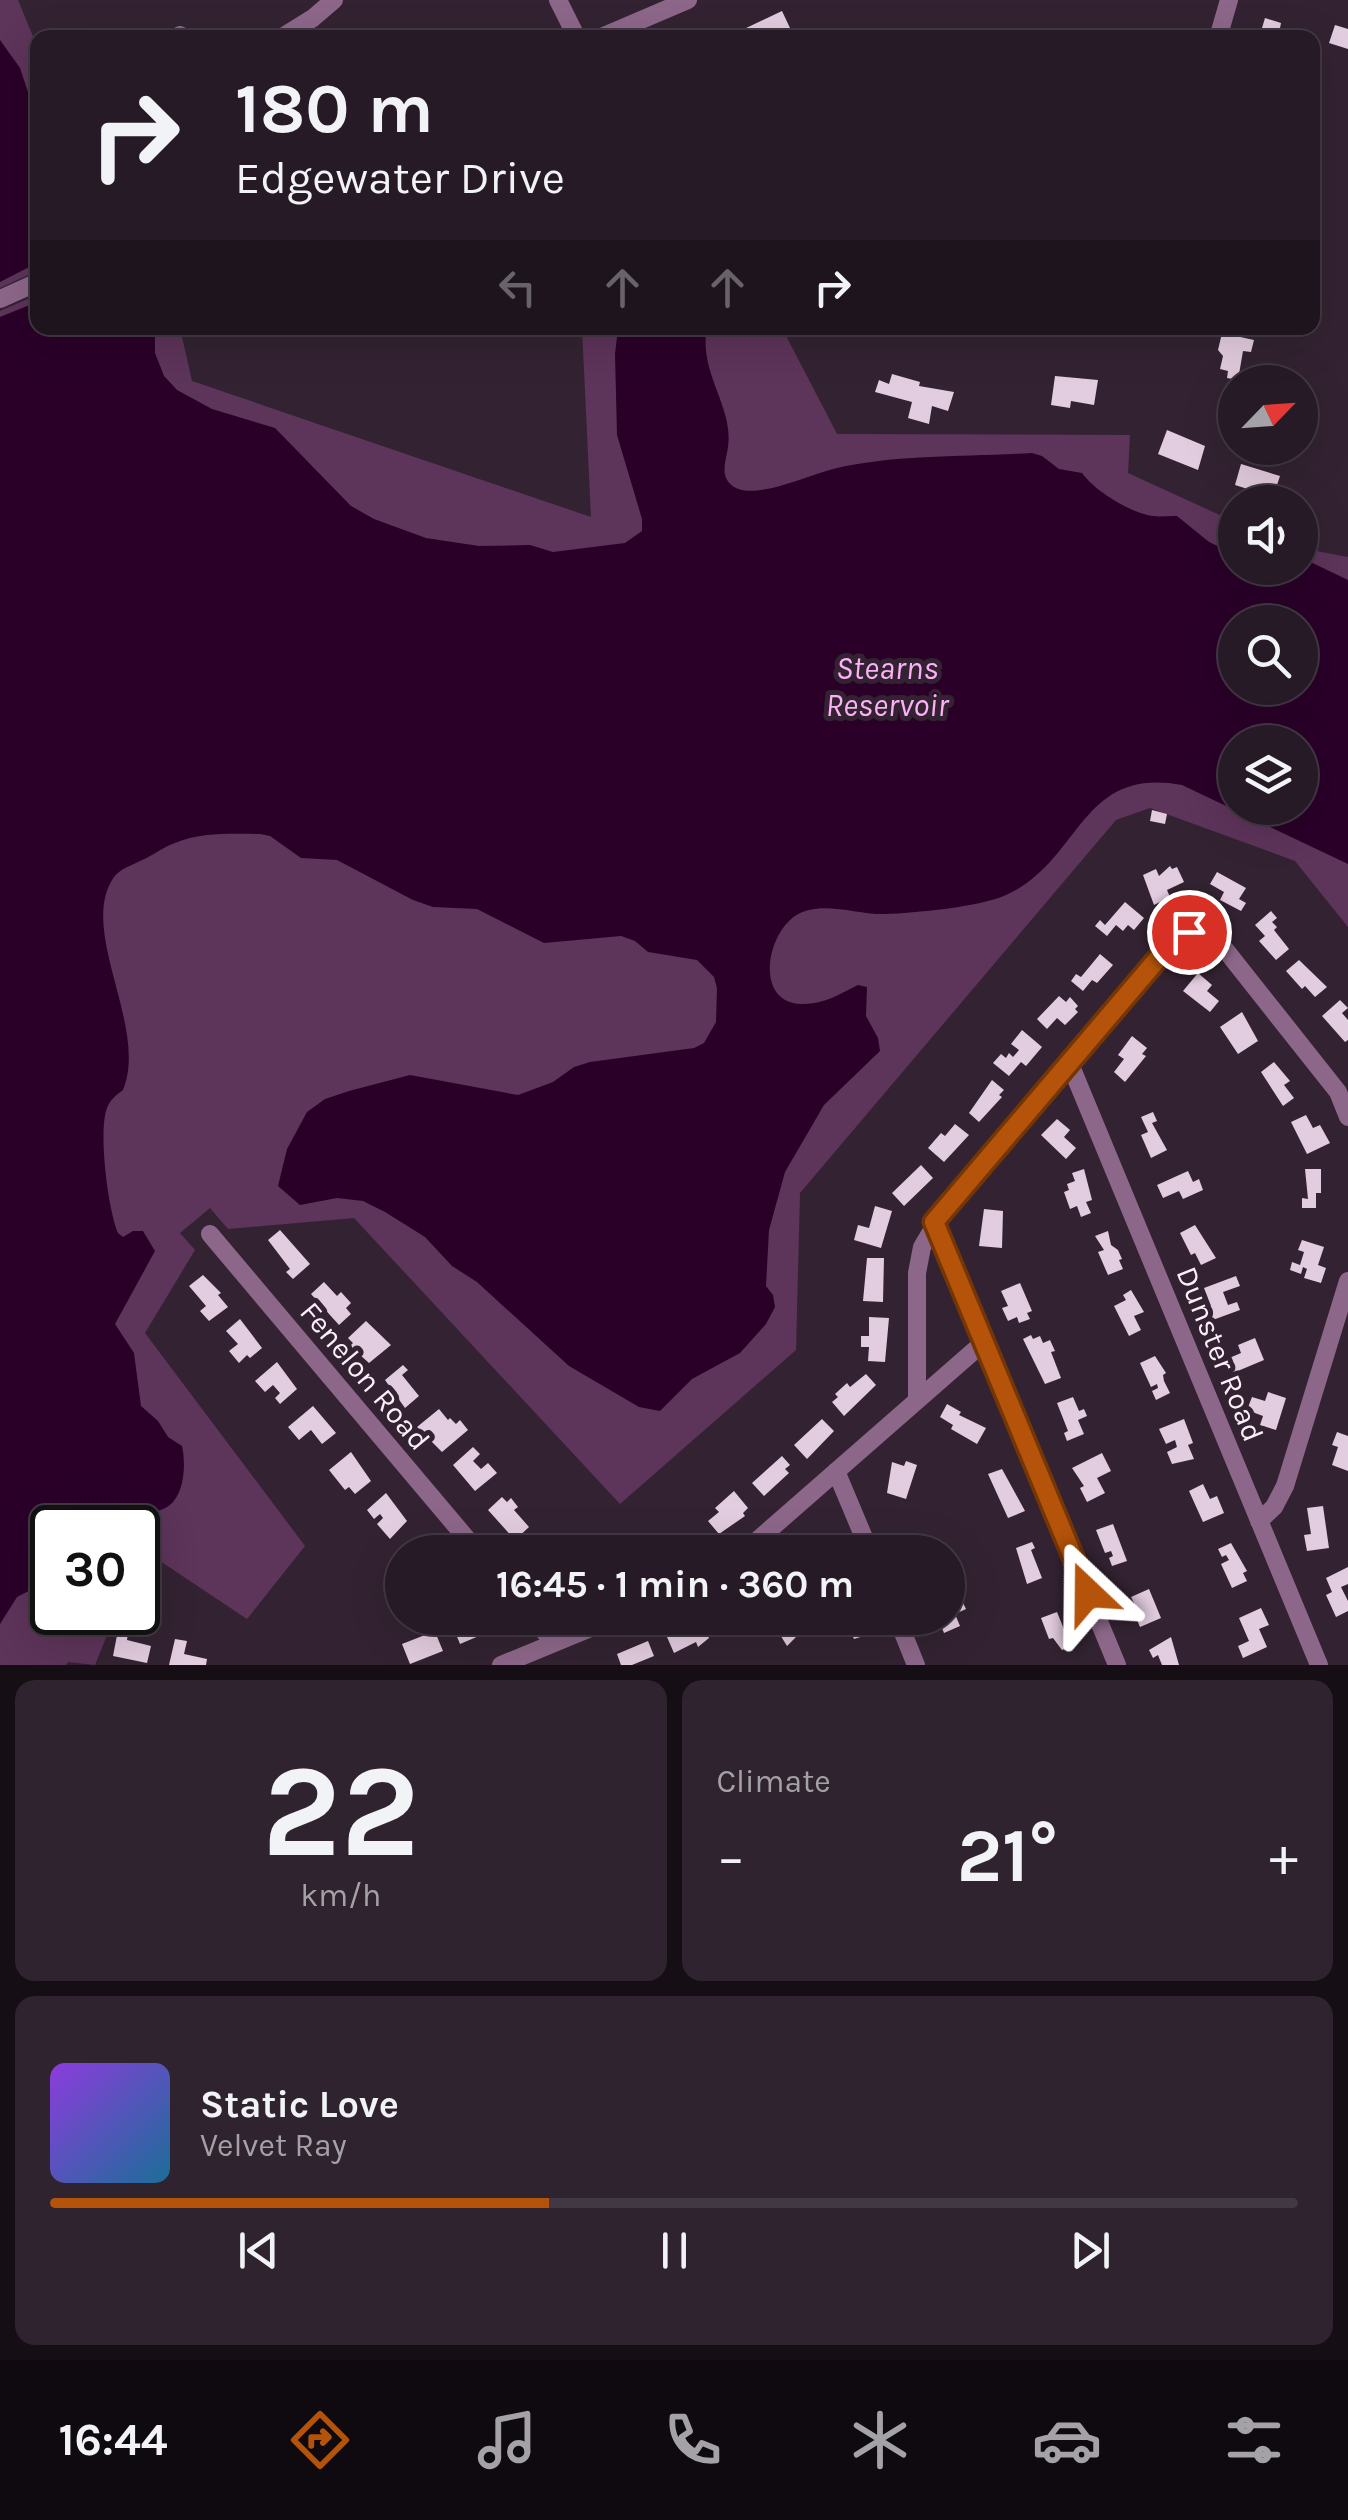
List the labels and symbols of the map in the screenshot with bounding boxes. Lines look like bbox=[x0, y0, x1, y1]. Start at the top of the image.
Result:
north arrow bbox=[1218, 365, 1318, 465]
water label: Stearns Reservoir bbox=[825, 650, 950, 724]
pin bbox=[1147, 890, 1232, 975]
street label: Dunster Road bbox=[1169, 1261, 1271, 1447]
street label: Fenelon Road bbox=[292, 1294, 438, 1458]
speed limit sign: 30 bbox=[30, 1505, 160, 1635]
position arrow bbox=[1036, 1541, 1140, 1645]

